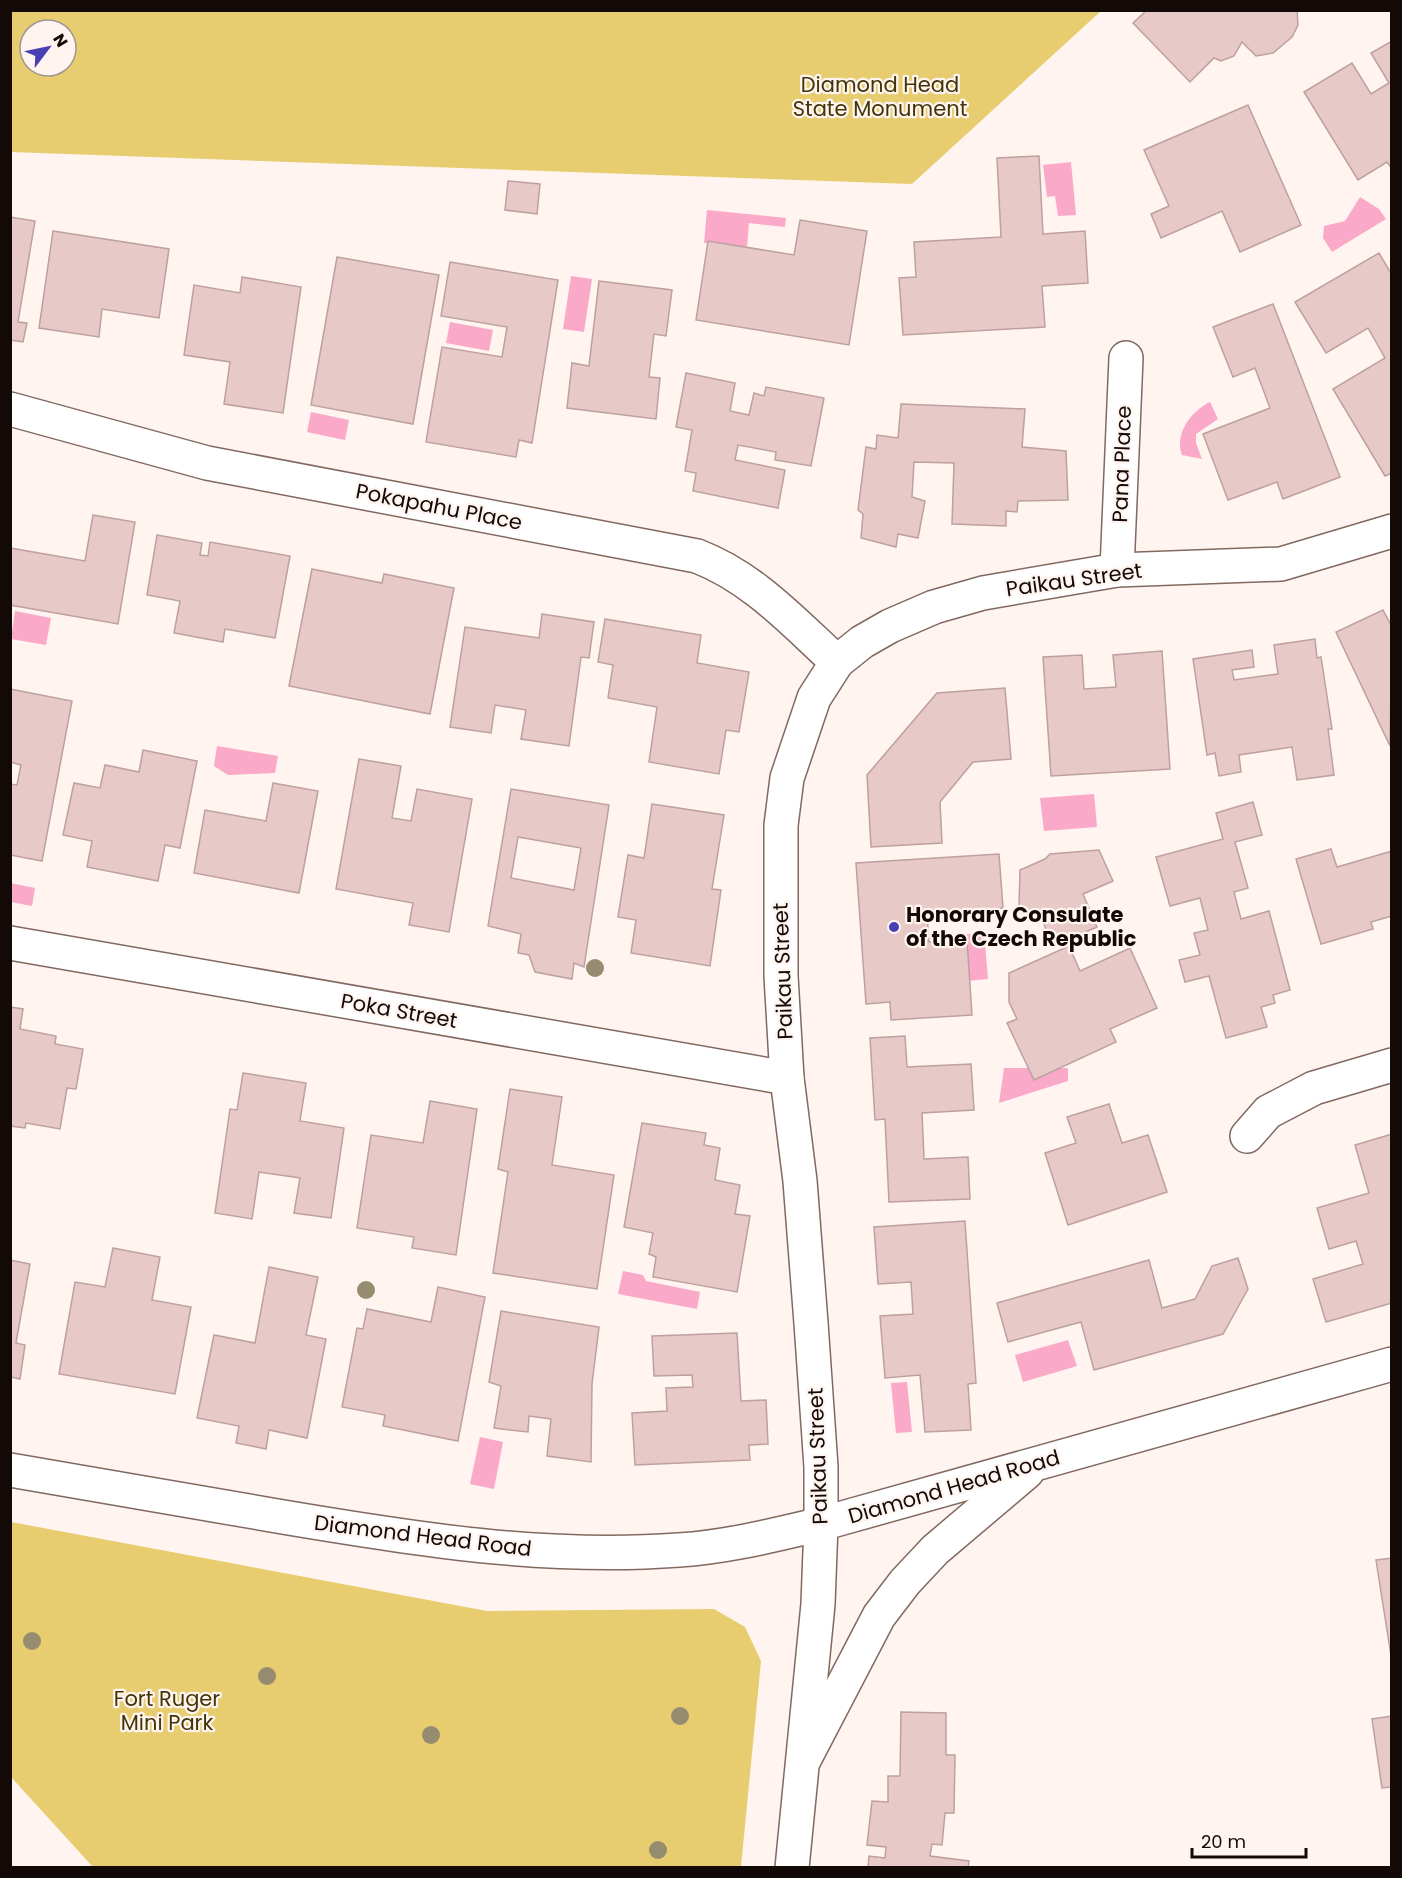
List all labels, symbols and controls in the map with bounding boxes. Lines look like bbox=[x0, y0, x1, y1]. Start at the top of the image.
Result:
north arrow bbox=[18, 18, 78, 78]
text: N bbox=[47, 29, 73, 52]
park label: Diamond Head State Monument bbox=[793, 70, 967, 123]
street label: Pana Place bbox=[1105, 405, 1138, 523]
street label: Pokapahu Place bbox=[353, 476, 525, 537]
street label: Paikau Street bbox=[1004, 556, 1144, 603]
place label: Honorary Consulate of the Czech Republic bbox=[906, 900, 1137, 953]
street label: Paikau Street bbox=[766, 902, 799, 1040]
marker: Honorary Consulate of the Czech Republic bbox=[887, 920, 901, 934]
street label: Poka Street bbox=[339, 986, 460, 1035]
street label: Paikau Street bbox=[801, 1387, 834, 1525]
street label: Diamond Head Road bbox=[845, 1442, 1063, 1531]
street label: Diamond Head Road bbox=[313, 1508, 533, 1563]
park label: Fort Ruger Mini Park bbox=[114, 1684, 220, 1737]
scale bar bbox=[1192, 1821, 1306, 1859]
text: 20 m bbox=[1201, 1829, 1246, 1854]

